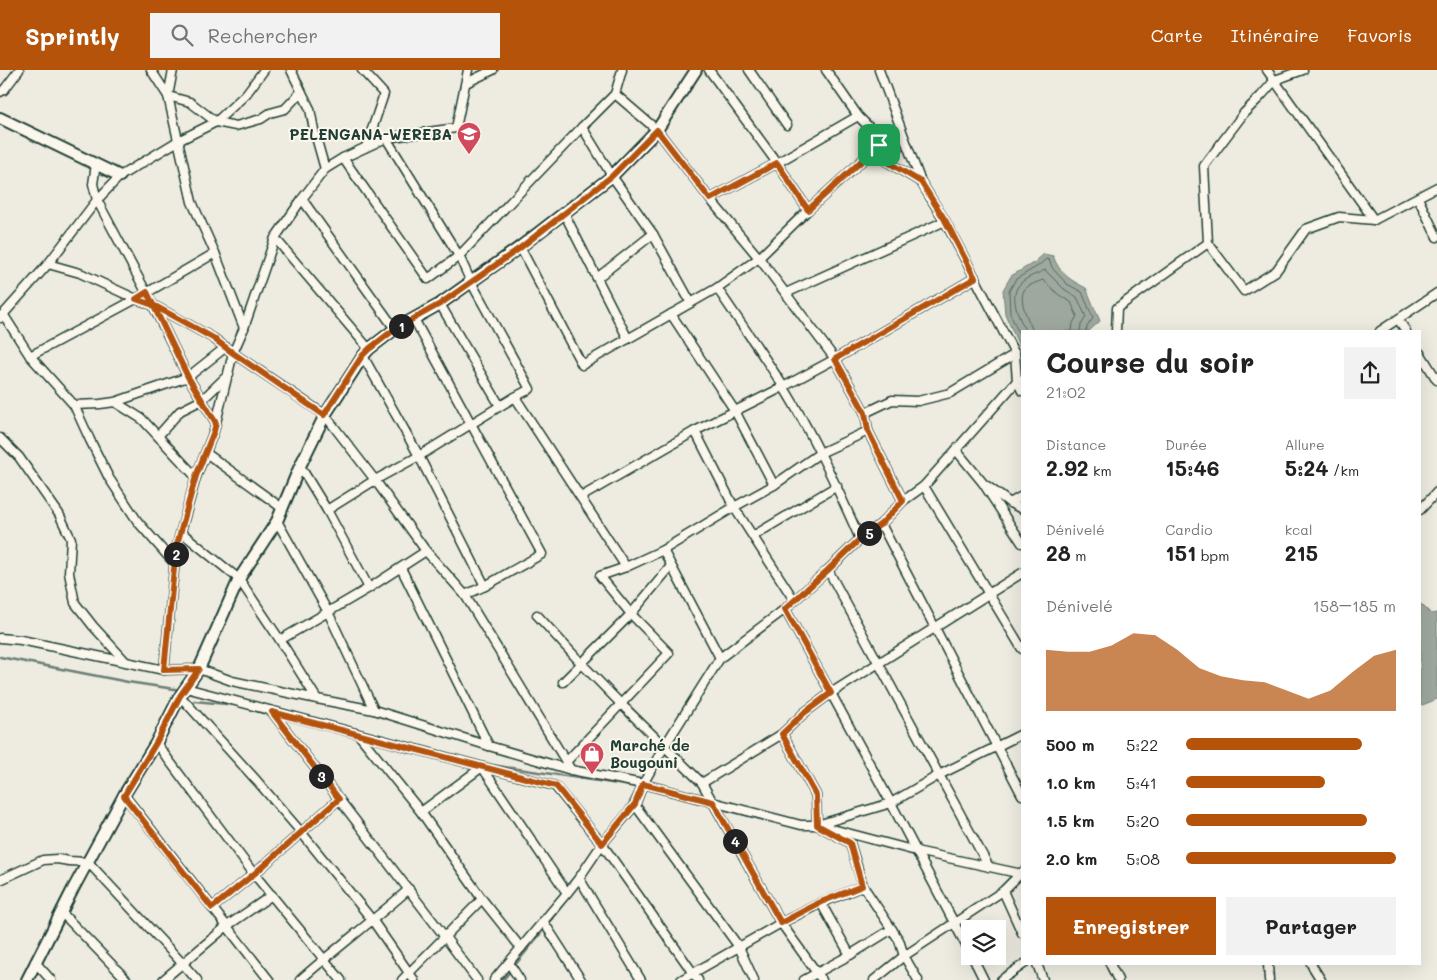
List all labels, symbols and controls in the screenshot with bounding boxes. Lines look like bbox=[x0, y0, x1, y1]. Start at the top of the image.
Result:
search box bbox=[150, 13, 500, 58]
text: Sprintly bbox=[25, 20, 120, 51]
icon: search bbox=[168, 21, 196, 49]
text: Rechercher bbox=[208, 23, 318, 48]
text: Carte bbox=[1151, 23, 1203, 47]
text: Itinéraire bbox=[1231, 23, 1319, 47]
text: Favoris bbox=[1347, 23, 1412, 47]
school or university icon: PELENGANA-WEREBA bbox=[456, 121, 482, 155]
place label: PELENGANA-WEREBA bbox=[289, 124, 452, 144]
pin bbox=[858, 124, 900, 166]
icon: arrive bbox=[865, 131, 893, 159]
pin: 1 bbox=[388, 314, 414, 338]
text: 1 bbox=[398, 317, 405, 336]
text: Course du soir bbox=[1046, 344, 1254, 380]
button: share bbox=[1344, 347, 1396, 399]
text: 21:02 bbox=[1046, 381, 1086, 402]
text: Distance bbox=[1046, 435, 1106, 454]
text: Durée bbox=[1165, 435, 1207, 454]
text: Allure bbox=[1285, 435, 1325, 454]
text: 2.92 bbox=[1046, 454, 1089, 481]
text: 15:46 bbox=[1165, 454, 1220, 481]
text: 5:24 bbox=[1285, 454, 1329, 481]
text: km bbox=[1089, 461, 1112, 480]
text: /km bbox=[1329, 461, 1359, 480]
pin: 5 bbox=[856, 520, 882, 546]
text: Dénivelé bbox=[1046, 520, 1105, 539]
text: Cardio bbox=[1165, 520, 1213, 539]
text: kcal bbox=[1285, 520, 1313, 539]
text: 5 bbox=[865, 524, 874, 543]
text: 28 bbox=[1046, 539, 1071, 566]
text: 151 bbox=[1165, 539, 1196, 566]
text: 215 bbox=[1285, 539, 1318, 566]
pin: 2 bbox=[164, 542, 188, 566]
text: 2 bbox=[173, 545, 180, 564]
text: m bbox=[1071, 546, 1086, 565]
text: bpm bbox=[1196, 546, 1229, 565]
text: Dénivelé bbox=[1046, 595, 1113, 616]
text: 158–185 m bbox=[1313, 595, 1396, 616]
text: 500 m bbox=[1046, 734, 1094, 755]
text: 5:22 bbox=[1126, 734, 1158, 755]
place label: Marché de Bougouni bbox=[610, 735, 690, 772]
shop icon: Marché de Bougouni bbox=[579, 741, 605, 775]
pin: 3 bbox=[308, 764, 334, 788]
text: 3 bbox=[317, 767, 326, 786]
text: 1.0 km bbox=[1046, 772, 1095, 793]
text: 5:41 bbox=[1126, 772, 1157, 793]
text: 1.5 km bbox=[1046, 810, 1094, 831]
text: 5:20 bbox=[1126, 810, 1159, 831]
pin: 4 bbox=[722, 828, 748, 854]
text: 4 bbox=[731, 832, 740, 851]
text: 2.0 km bbox=[1046, 848, 1097, 869]
text: 5:08 bbox=[1126, 848, 1160, 869]
button: Enregistrer bbox=[1046, 897, 1216, 955]
button: Partager bbox=[1226, 897, 1396, 955]
map controls bbox=[961, 920, 1006, 965]
button: layers bbox=[961, 920, 1006, 965]

